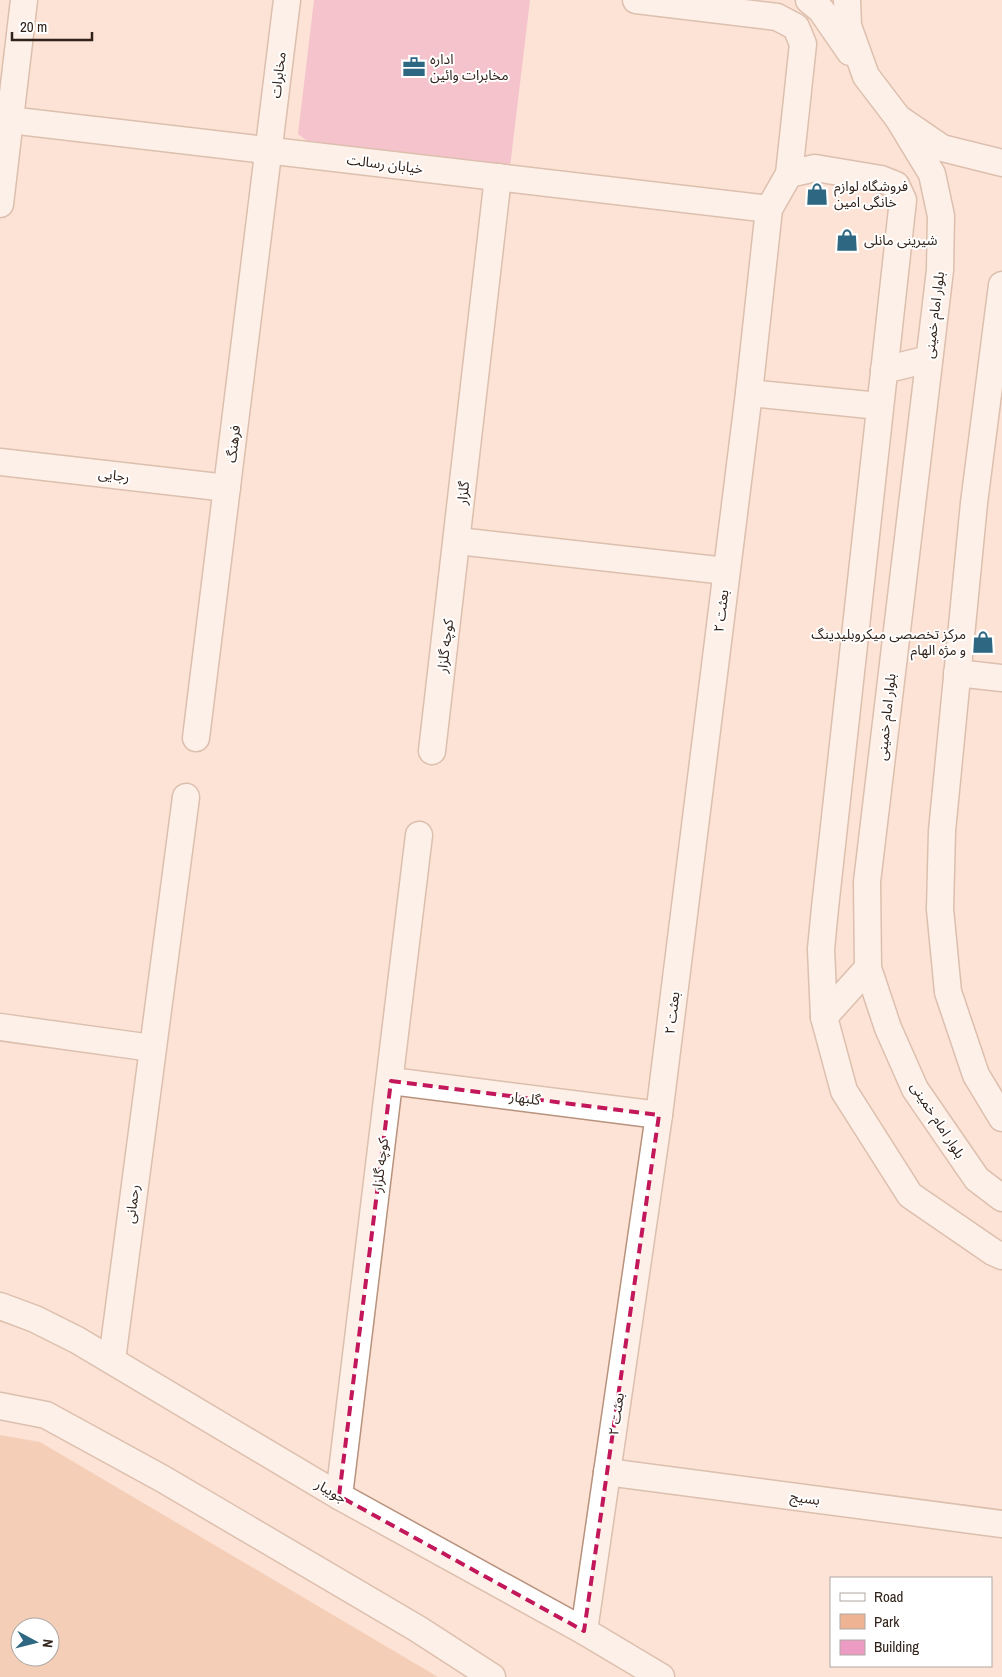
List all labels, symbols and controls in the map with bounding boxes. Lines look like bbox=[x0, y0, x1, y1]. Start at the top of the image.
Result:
scale bar bbox=[12, 10, 92, 42]
text: 20 m bbox=[20, 16, 47, 37]
place label: اداره مخابرات وائین bbox=[430, 50, 509, 84]
street label: مخابرات bbox=[266, 51, 290, 99]
office icon: اداره مخابرات وائین bbox=[401, 54, 427, 80]
street label: خیابان رسالت bbox=[346, 150, 424, 178]
place label: فروشگاه لوازم خانگی امین bbox=[834, 177, 908, 211]
shop icon: فروشگاه لوازم خانگی امین bbox=[804, 181, 830, 207]
shop icon: شیرینی مانلی bbox=[834, 227, 860, 253]
place label: شیرینی مانلی bbox=[864, 231, 938, 249]
street label: بلوار امام خمینی bbox=[920, 270, 950, 360]
street label: فرهنگ bbox=[222, 424, 244, 464]
street label: رجایی bbox=[97, 464, 131, 486]
street label: گلزار bbox=[453, 480, 473, 507]
street label: بعثت ۲ bbox=[709, 588, 733, 633]
street label: کوچه گلزار bbox=[433, 618, 458, 675]
place label: مرکز تخصصی میکروبلیدینگ و مژه الهام bbox=[811, 625, 966, 661]
shop icon: مرکز تخصصی میکروبلیدینگ و مژه الهام bbox=[970, 629, 996, 655]
street label: بلوار امام خمینی bbox=[872, 672, 902, 762]
street label: بعثت ۲ bbox=[660, 990, 684, 1035]
street label: بلوار امام خمینی bbox=[905, 1078, 970, 1163]
street label: گلبهار bbox=[507, 1087, 542, 1109]
street label: کوچه گلزار bbox=[368, 1137, 393, 1194]
street label: رحمانی bbox=[121, 1184, 143, 1224]
street label: بعثت ۲ bbox=[604, 1391, 628, 1436]
street label: جویبار bbox=[311, 1474, 350, 1507]
street label: بسیج bbox=[789, 1487, 821, 1511]
legend bbox=[830, 1577, 992, 1667]
text: Road bbox=[874, 1586, 903, 1607]
text: Park bbox=[874, 1611, 900, 1632]
north arrow bbox=[10, 1617, 60, 1667]
text: Building bbox=[874, 1636, 919, 1657]
text: N bbox=[38, 1638, 57, 1649]

